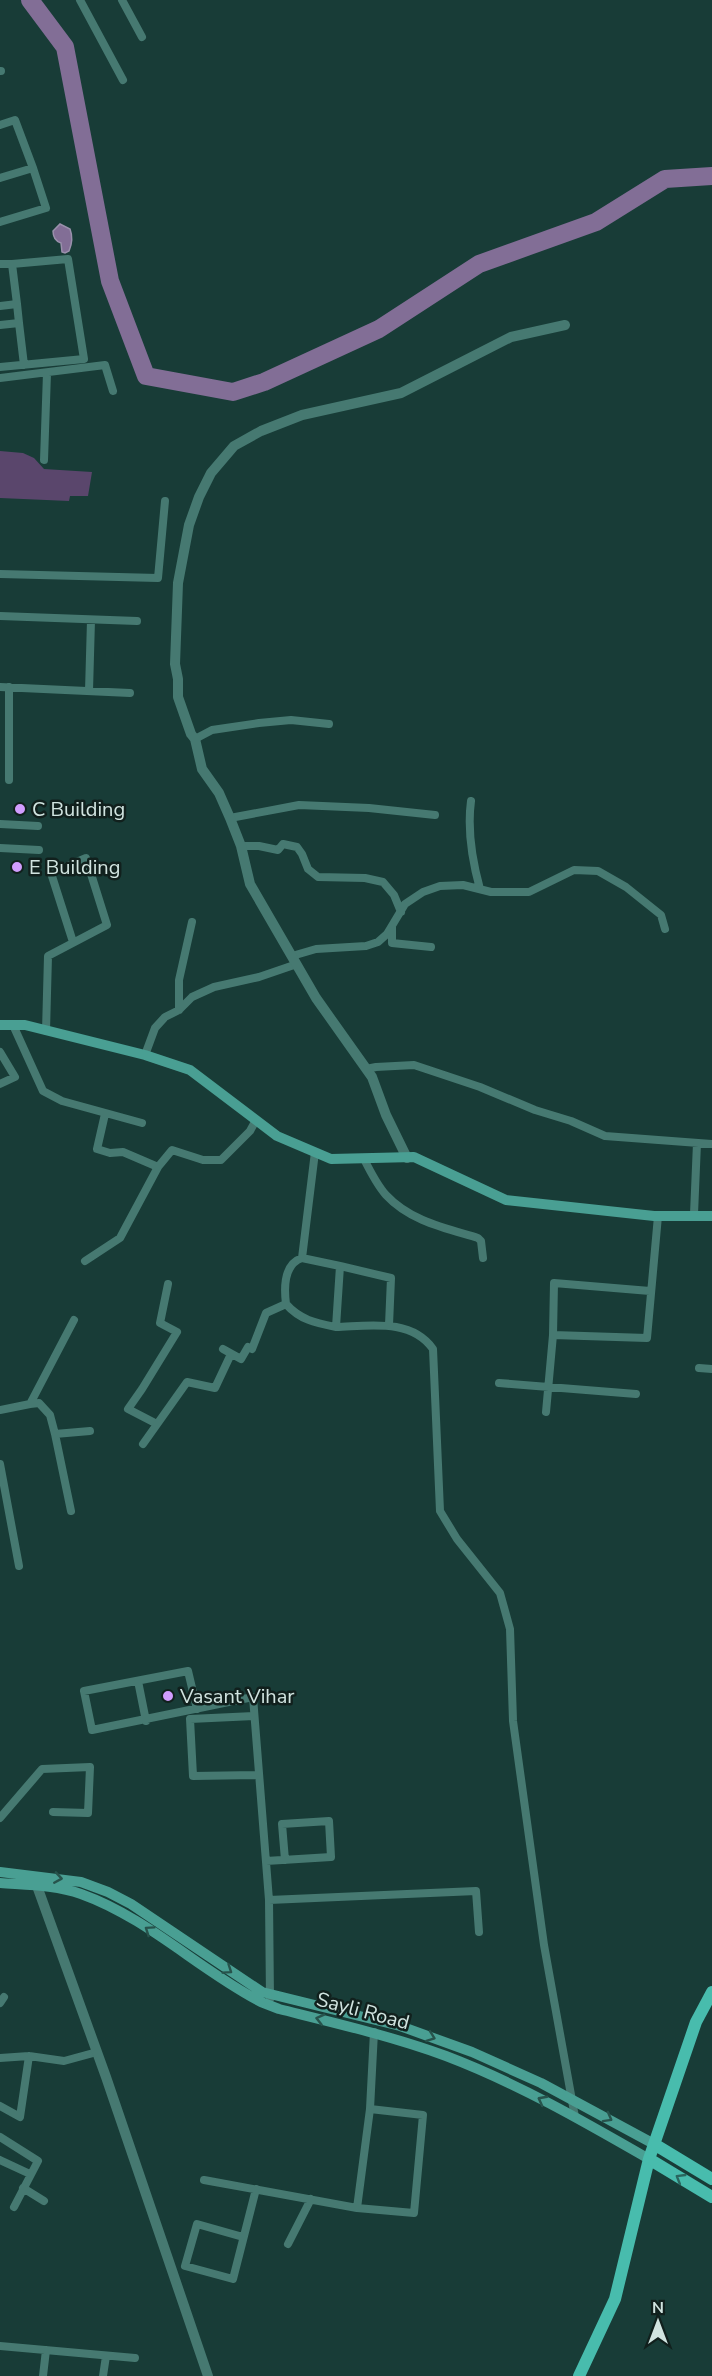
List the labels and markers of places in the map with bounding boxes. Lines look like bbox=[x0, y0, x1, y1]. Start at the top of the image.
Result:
place label: C Building bbox=[32, 796, 125, 823]
marker: C Building bbox=[13, 802, 27, 816]
place label: E Building bbox=[29, 854, 120, 881]
marker: E Building bbox=[10, 860, 24, 874]
place label: Vasant Vihar bbox=[179, 1683, 295, 1710]
marker: Vasant Vihar bbox=[161, 1689, 175, 1703]

